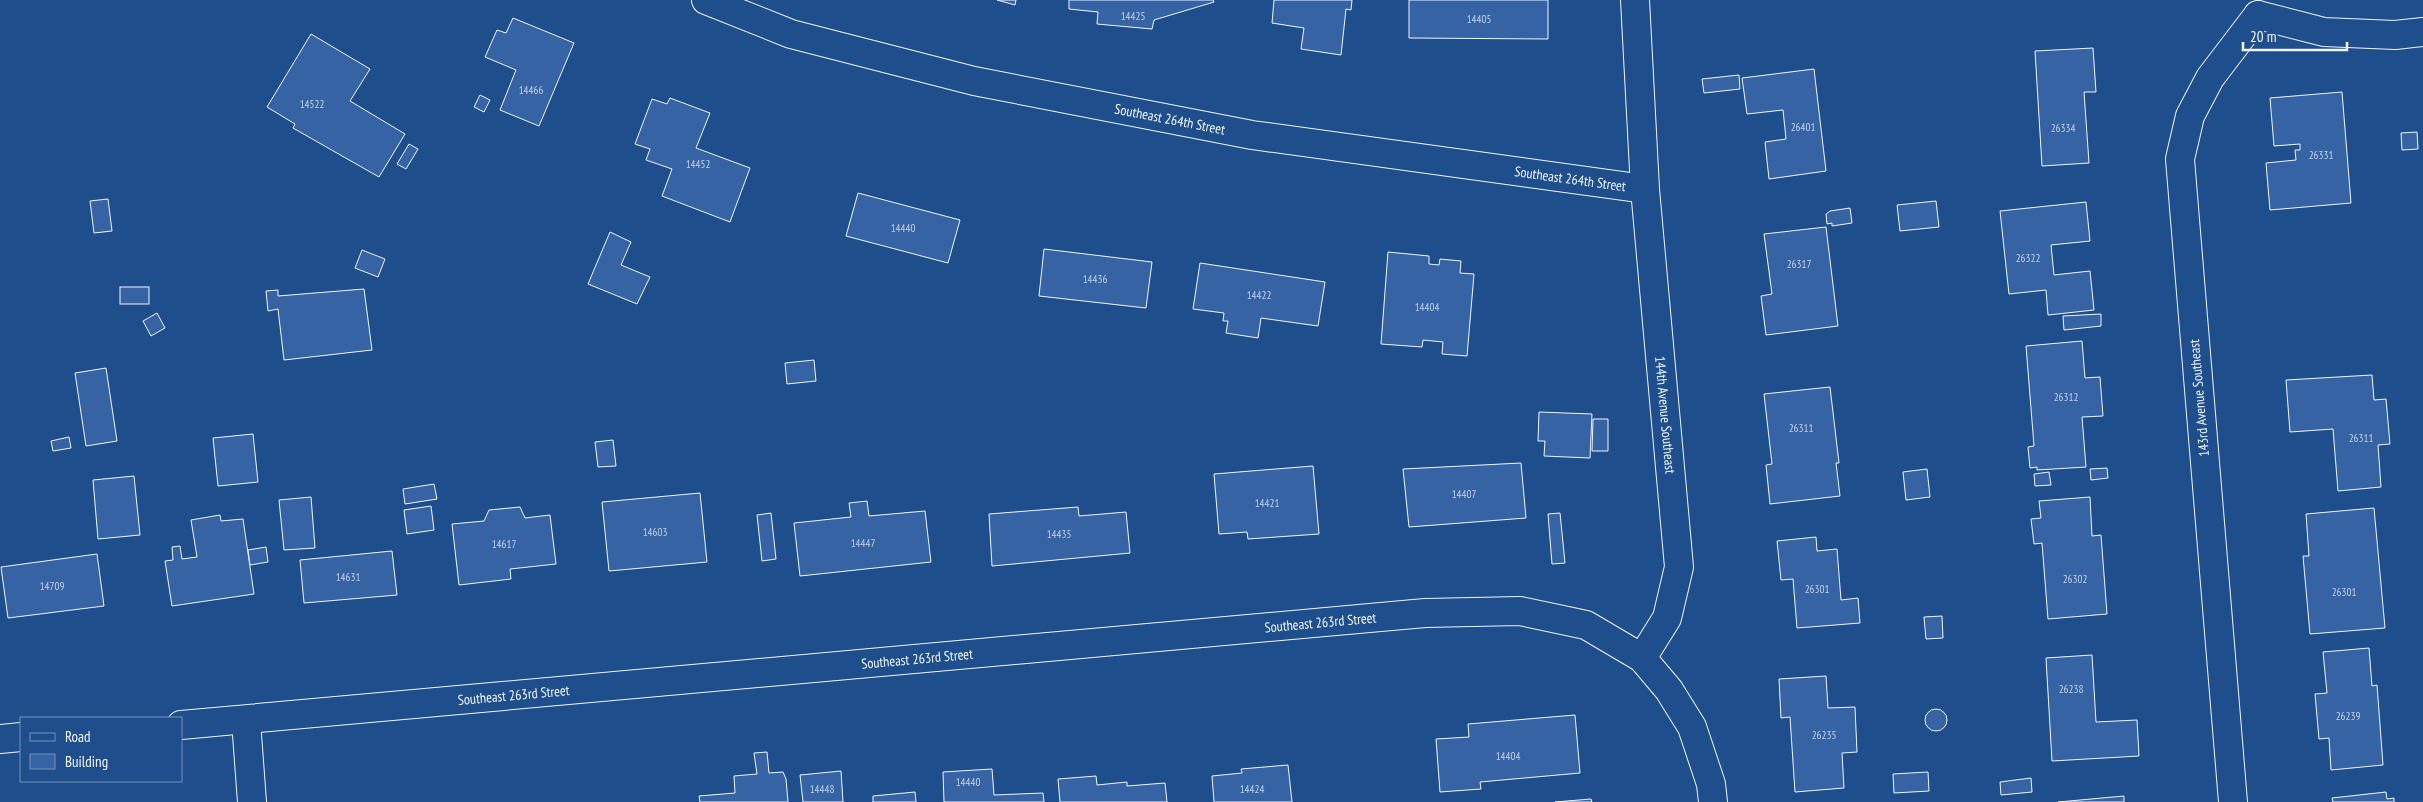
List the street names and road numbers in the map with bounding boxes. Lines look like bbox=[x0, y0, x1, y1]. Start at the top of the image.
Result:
street label: Southeast 264th Street bbox=[1113, 100, 1227, 139]
street label: Southeast 264th Street bbox=[1514, 162, 1627, 195]
street label: 143rd Avenue Southeast bbox=[2185, 338, 2213, 457]
street label: 144th Avenue Southeast bbox=[1651, 355, 1680, 475]
street label: Southeast 263rd Street bbox=[1264, 608, 1377, 636]
street label: Southeast 263rd Street bbox=[860, 645, 974, 673]
street label: Southeast 263rd Street bbox=[457, 681, 570, 709]

